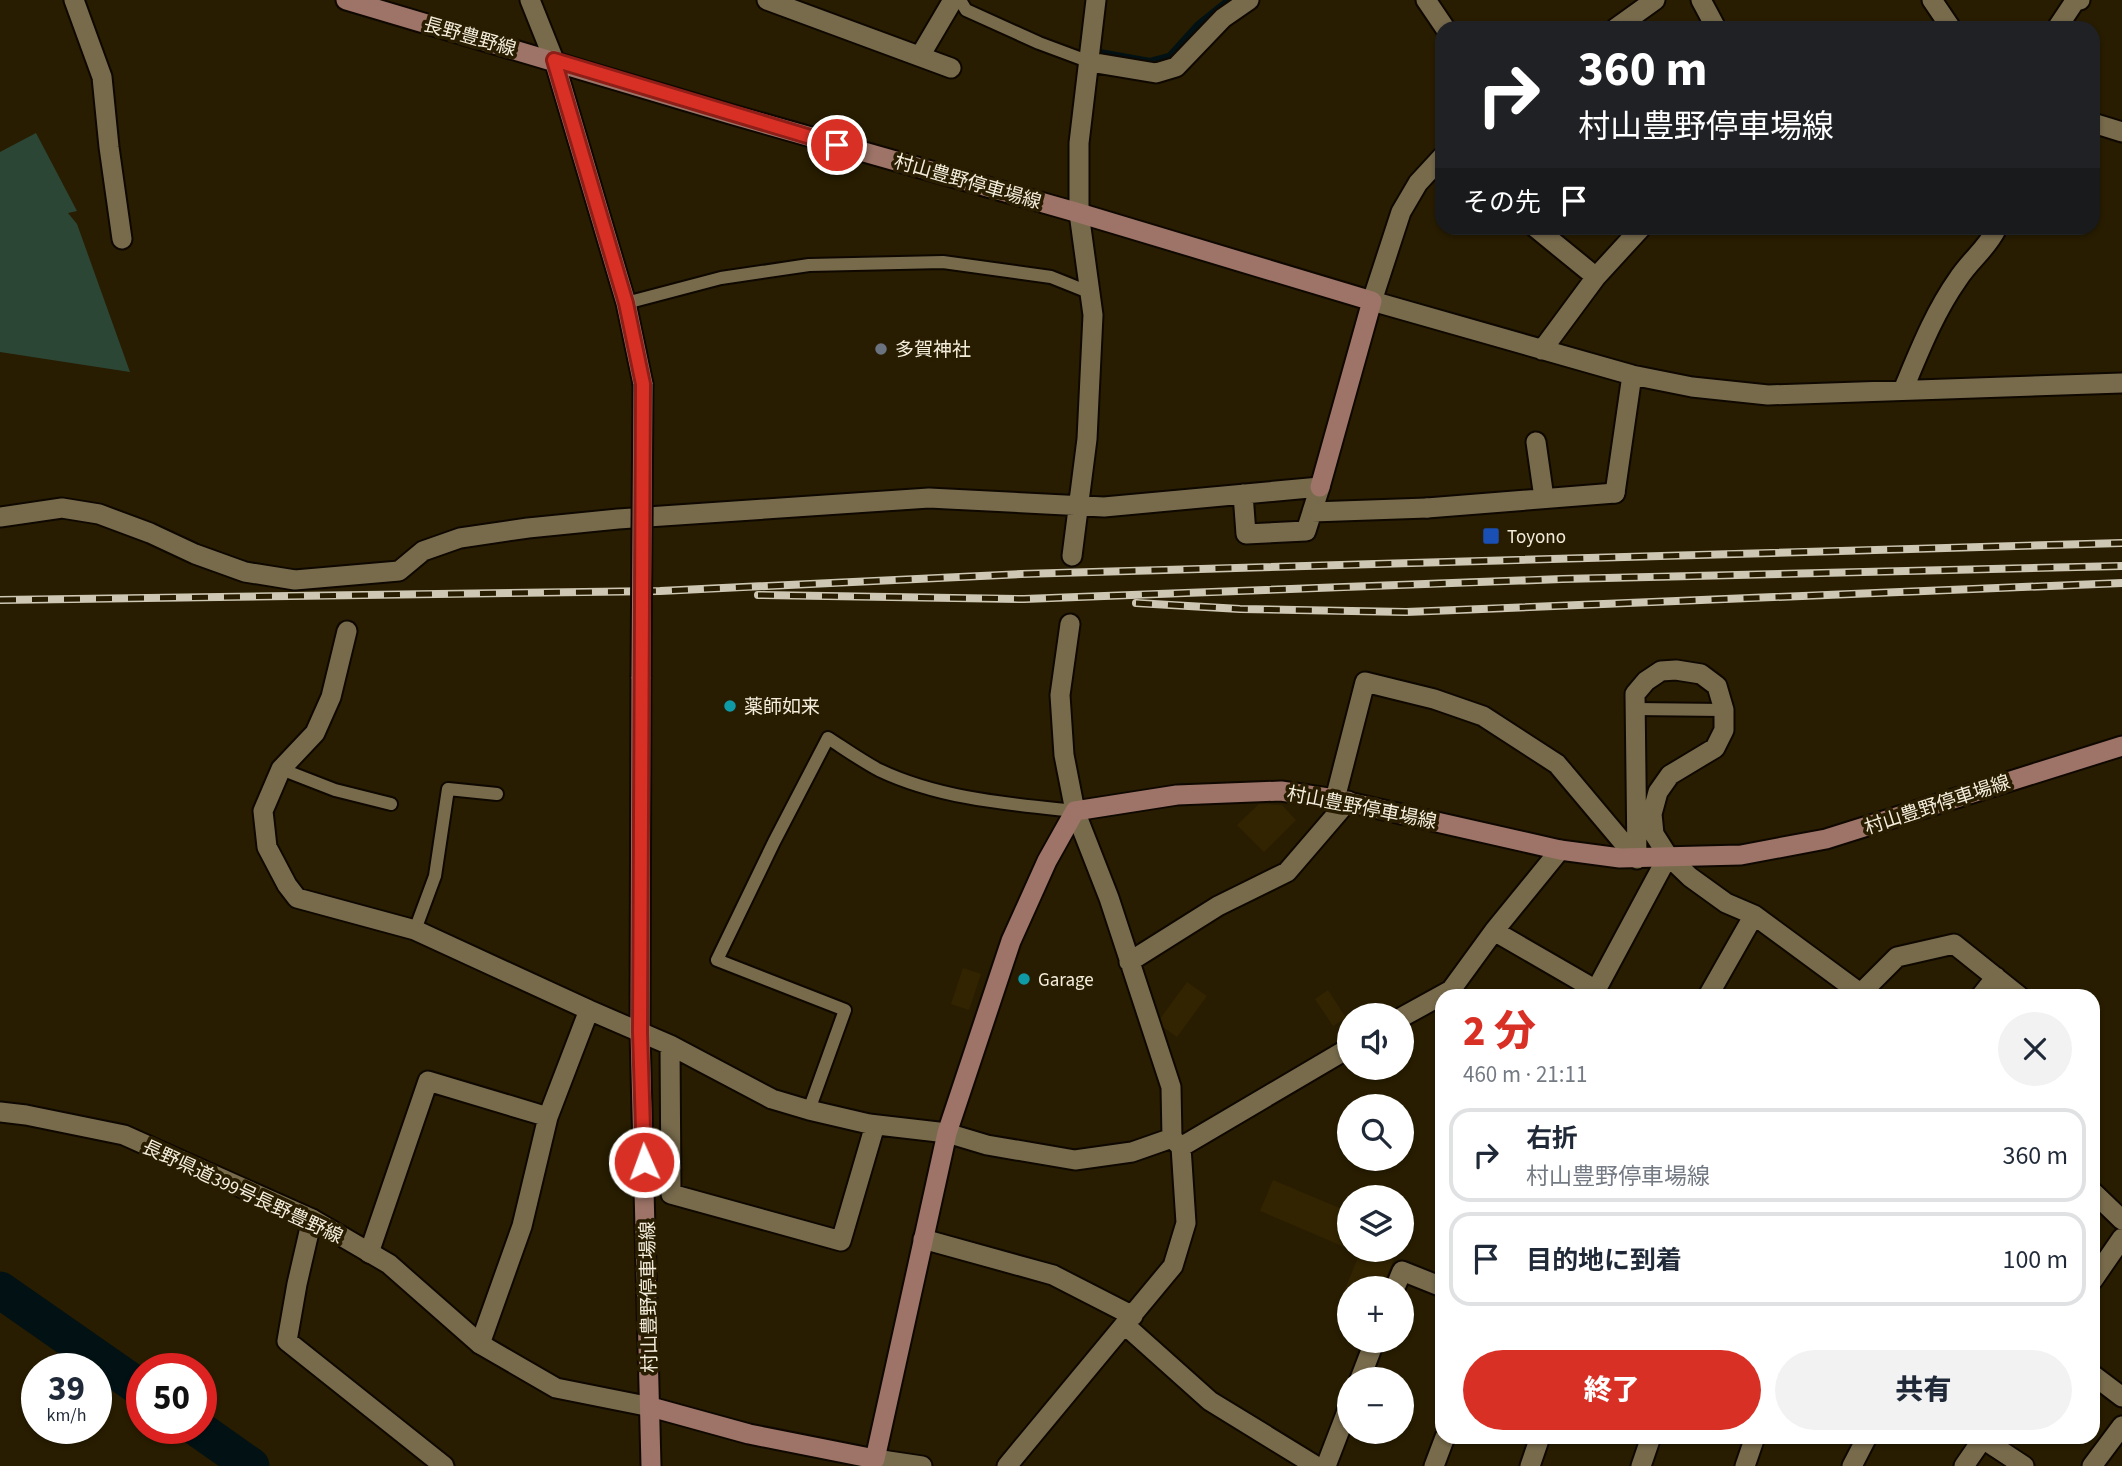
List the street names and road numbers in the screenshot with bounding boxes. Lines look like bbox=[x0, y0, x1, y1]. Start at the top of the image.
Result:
street label: 長野豊野線 bbox=[420, 11, 519, 64]
street label: 村山豊野停車場線 bbox=[891, 149, 1044, 216]
street label: 村山豊野停車場線 bbox=[1861, 769, 2014, 842]
street label: 村山豊野停車場線 bbox=[1285, 781, 1439, 836]
street label: 長野県道399号長野豊野線 bbox=[138, 1134, 347, 1251]
street label: 村山豊野停車場線 bbox=[635, 1221, 664, 1373]

